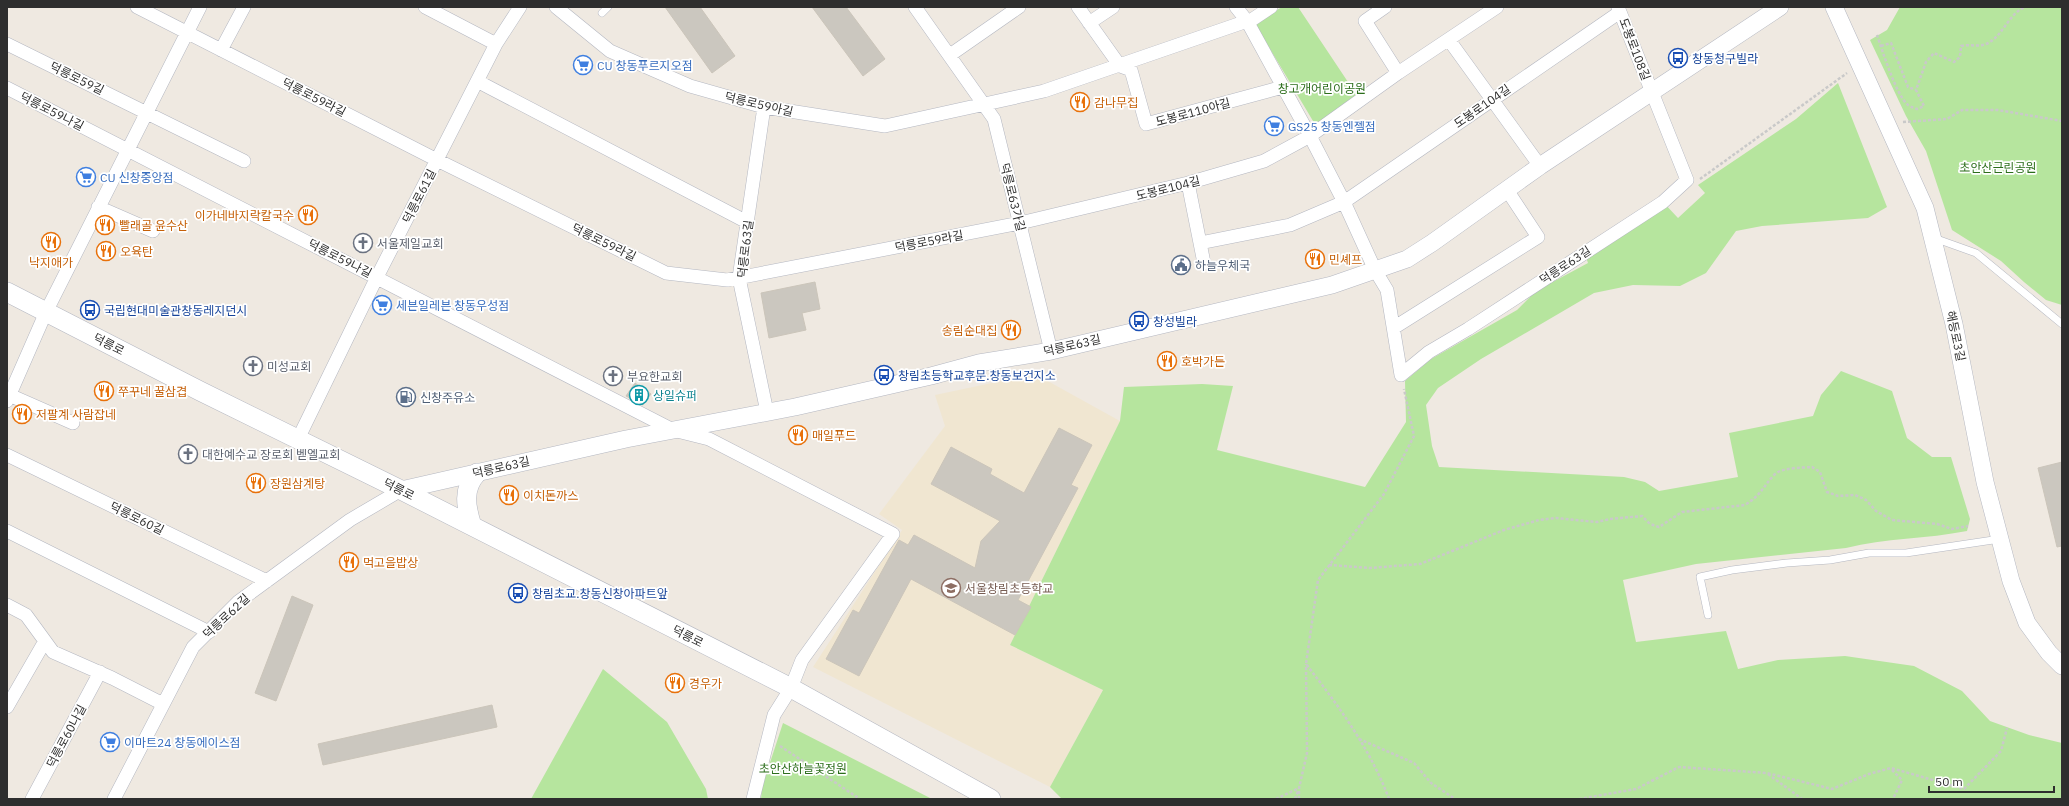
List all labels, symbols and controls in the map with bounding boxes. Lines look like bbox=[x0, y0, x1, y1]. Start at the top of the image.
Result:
street label: 도봉로108길 bbox=[1616, 16, 1654, 82]
bus stop icon: 창동청구빌라 bbox=[1667, 47, 1689, 69]
place label: 창동청구빌라 bbox=[1692, 51, 1758, 66]
supermarket icon: CU 창동푸르지오점 bbox=[572, 54, 594, 76]
street label: 덕릉로59길 bbox=[47, 58, 107, 98]
place label: CU 창동푸르지오점 bbox=[597, 58, 693, 73]
street label: 덕릉로59라길 bbox=[280, 75, 348, 119]
park label: 창고개어린이공원 bbox=[1278, 81, 1366, 96]
street label: 도봉로104길 bbox=[1451, 81, 1513, 131]
street label: 덕릉로59나길 bbox=[18, 89, 86, 133]
street label: 덕릉로59아길 bbox=[723, 89, 795, 119]
restaurant icon: 감나무집 bbox=[1069, 91, 1091, 113]
place label: 감나무집 bbox=[1094, 95, 1138, 110]
street label: 도봉로110아길 bbox=[1154, 95, 1232, 129]
supermarket icon: GS25 창동엔젤점 bbox=[1263, 115, 1285, 137]
place label: GS25 창동엔젤점 bbox=[1288, 119, 1376, 134]
park label: 초안산근린공원 bbox=[1959, 160, 2037, 175]
street label: 덕릉로63가길 bbox=[997, 161, 1029, 233]
supermarket icon: CU 신창중앙점 bbox=[75, 166, 97, 188]
street label: 덕릉로61길 bbox=[399, 167, 439, 225]
place label: CU 신창중앙점 bbox=[100, 170, 174, 185]
street label: 도봉로104길 bbox=[1134, 173, 1202, 203]
restaurant icon: 이가네바지락칼국수 bbox=[297, 204, 319, 226]
place label: 이가네바지락칼국수 bbox=[195, 208, 294, 223]
restaurant icon: 빨래골 윤수산 bbox=[94, 214, 116, 236]
place label: 빨래골 윤수산 bbox=[119, 218, 188, 233]
street label: 덕릉로63길 bbox=[734, 219, 756, 279]
street label: 덕릉로59라길 bbox=[569, 220, 639, 264]
street label: 덕릉로59라길 bbox=[893, 227, 965, 255]
restaurant icon: 낙지애가 bbox=[40, 231, 62, 253]
church icon: 서울제일교회 bbox=[352, 232, 374, 254]
street label: 덕릉로59나길 bbox=[306, 236, 374, 280]
place label: 서울제일교회 bbox=[377, 236, 443, 251]
restaurant icon: 오육탄 bbox=[95, 240, 117, 262]
street label: 덕릉로63길 bbox=[1536, 243, 1594, 287]
place label: 오육탄 bbox=[120, 244, 153, 259]
restaurant icon: 민셰프 bbox=[1304, 248, 1326, 270]
place label: 민셰프 bbox=[1329, 252, 1362, 267]
public building icon: 하늘우체국 bbox=[1170, 254, 1192, 276]
place label: 낙지애가 bbox=[29, 255, 73, 270]
place label: 하늘우체국 bbox=[1195, 258, 1250, 273]
supermarket icon: 세븐일레븐 창동우성점 bbox=[371, 294, 393, 316]
place label: 세븐일레븐 창동우성점 bbox=[396, 298, 509, 313]
bus stop icon: 국립현대미술관창동레지던시 bbox=[79, 299, 101, 321]
place label: 국립현대미술관창동레지던시 bbox=[104, 303, 248, 318]
street label: 해등로3길 bbox=[1943, 309, 1969, 363]
bus stop icon: 창성빌라 bbox=[1128, 310, 1150, 332]
place label: 창성빌라 bbox=[1153, 314, 1197, 329]
restaurant icon: 송림순대집 bbox=[1000, 319, 1022, 341]
place label: 송림순대집 bbox=[942, 323, 997, 338]
street label: 덕릉로 bbox=[91, 330, 127, 358]
street label: 덕릉로63길 bbox=[1042, 331, 1102, 359]
restaurant icon: 호박가든 bbox=[1156, 350, 1178, 372]
place label: 호박가든 bbox=[1181, 354, 1225, 369]
church icon: 미성교회 bbox=[242, 355, 264, 377]
place label: 미성교회 bbox=[267, 359, 311, 374]
bus stop icon: 창림초등학교후문.창동보건지소 bbox=[873, 364, 895, 386]
church icon: 부요한교회 bbox=[602, 365, 624, 387]
place label: 창림초등학교후문.창동보건지소 bbox=[898, 368, 1056, 383]
place label: 부요한교회 bbox=[627, 369, 682, 384]
restaurant icon: 쭈꾸네 꿀삼겹 bbox=[93, 380, 115, 402]
place label: 쭈꾸네 꿀삼겹 bbox=[118, 384, 187, 399]
building icon: 상일슈퍼 bbox=[628, 384, 650, 406]
fuel station icon: 신창주유소 bbox=[395, 386, 417, 408]
place label: 상일슈퍼 bbox=[653, 388, 697, 403]
place label: 신창주유소 bbox=[420, 390, 475, 405]
restaurant icon: 저팔계 사람잡네 bbox=[11, 403, 33, 425]
place label: 저팔계 사람잡네 bbox=[36, 407, 116, 422]
restaurant icon: 매일푸드 bbox=[787, 424, 809, 446]
place label: 매일푸드 bbox=[812, 428, 856, 443]
church icon: 대한예수교 장로회 벧엘교회 bbox=[177, 443, 199, 465]
place label: 대한예수교 장로회 벧엘교회 bbox=[202, 447, 340, 462]
street label: 덕릉로63길 bbox=[471, 453, 531, 481]
restaurant icon: 장원삼계탕 bbox=[245, 472, 267, 494]
street label: 덕릉로 bbox=[381, 475, 417, 503]
place label: 장원삼계탕 bbox=[270, 476, 325, 491]
restaurant icon: 이치돈까스 bbox=[498, 484, 520, 506]
place label: 이치돈까스 bbox=[523, 488, 578, 503]
street label: 덕릉로60길 bbox=[107, 498, 167, 538]
restaurant icon: 먹고을밥상 bbox=[338, 551, 360, 573]
place label: 먹고을밥상 bbox=[363, 555, 418, 570]
school or university icon: 서울창림초등학교 bbox=[940, 577, 962, 599]
place label: 서울창림초등학교 bbox=[965, 581, 1053, 596]
bus stop icon: 창림초교.창동신창아파트앞 bbox=[507, 582, 529, 604]
place label: 창림초교.창동신창아파트앞 bbox=[532, 586, 668, 601]
street label: 덕릉로62길 bbox=[199, 591, 253, 641]
street label: 덕릉로 bbox=[670, 622, 706, 650]
restaurant icon: 경우가 bbox=[664, 672, 686, 694]
place label: 경우가 bbox=[689, 676, 722, 691]
street label: 덕릉로60나길 bbox=[43, 702, 89, 770]
supermarket icon: 이마트24 창동에이스점 bbox=[99, 731, 121, 753]
place label: 이마트24 창동에이스점 bbox=[124, 735, 241, 750]
park label: 초안산하늘꽃정원 bbox=[759, 761, 847, 776]
scale bar bbox=[1929, 768, 2054, 794]
text: 50 m bbox=[1935, 774, 1963, 789]

